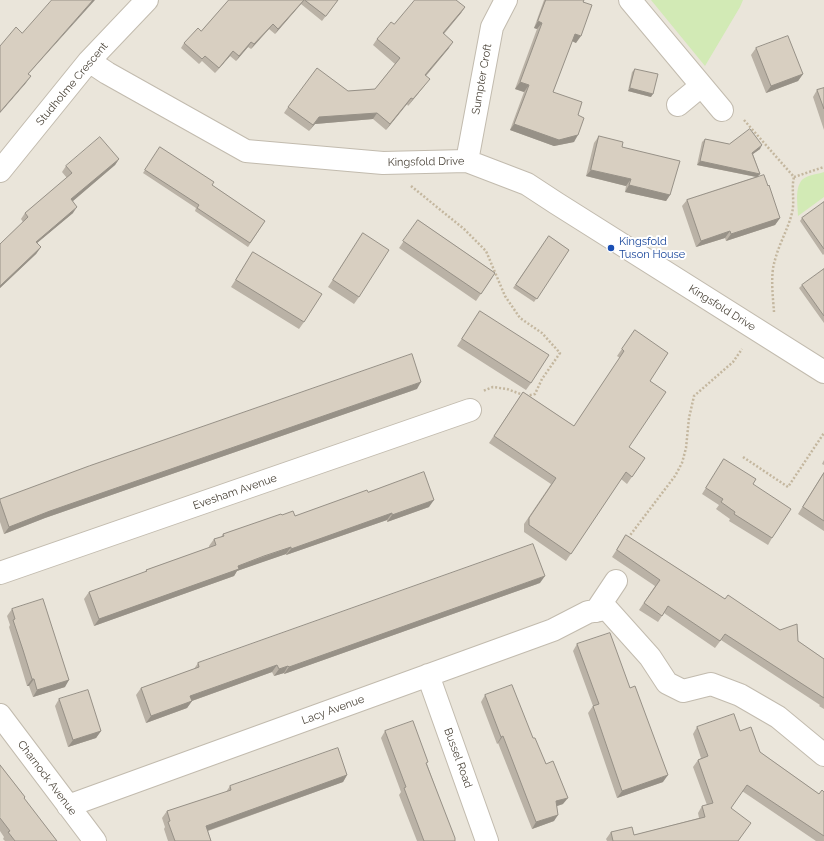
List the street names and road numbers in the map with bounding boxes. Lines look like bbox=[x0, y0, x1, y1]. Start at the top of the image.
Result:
street label: Studholme Crescent bbox=[33, 40, 111, 128]
street label: Sumpter Croft bbox=[469, 43, 495, 115]
street label: Kingsfold Drive bbox=[387, 155, 465, 169]
street label: Kingsfold Drive bbox=[686, 282, 758, 334]
street label: Evesham Avenue bbox=[191, 471, 279, 513]
street label: Lacy Avenue bbox=[300, 693, 366, 727]
street label: Bussel Road bbox=[441, 726, 475, 790]
street label: Charnock Avenue bbox=[15, 738, 79, 818]

